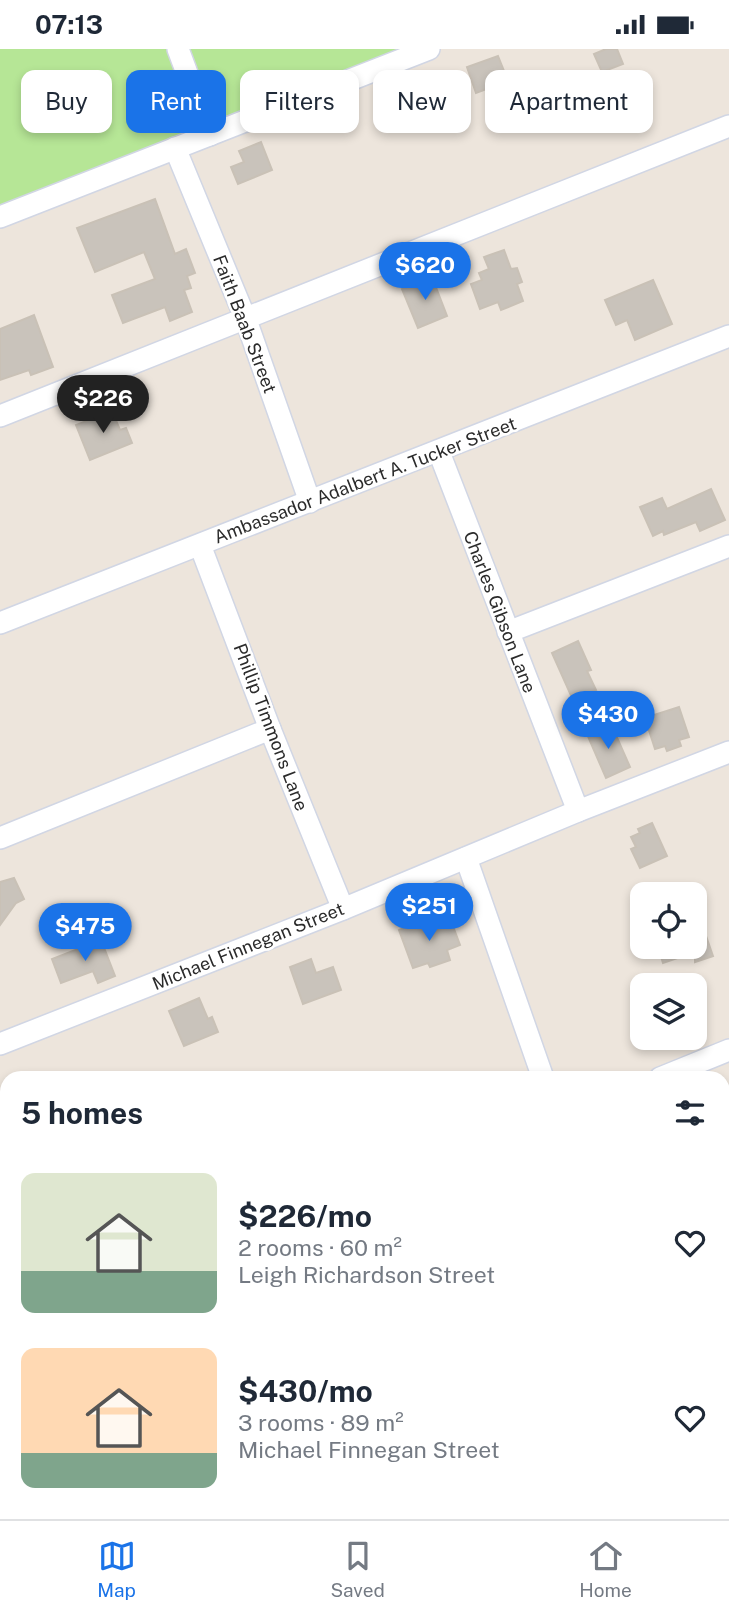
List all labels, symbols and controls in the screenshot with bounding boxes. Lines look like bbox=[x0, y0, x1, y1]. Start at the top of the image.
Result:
text: 07:13 bbox=[35, 9, 103, 40]
chip: Buy bbox=[21, 70, 112, 133]
chip: Rent bbox=[126, 70, 226, 133]
chip: Filters bbox=[240, 70, 359, 133]
chip: New bbox=[373, 70, 471, 133]
chip: Apartment bbox=[485, 70, 653, 133]
pin: $620 bbox=[384, 243, 466, 302]
text: $620 bbox=[395, 251, 455, 278]
street label: Faith Baab Street bbox=[209, 252, 281, 396]
pin: $226 bbox=[62, 375, 144, 435]
text: $226 bbox=[73, 384, 133, 411]
street label: Ambassador Adalbert A. Tucker Street bbox=[211, 413, 519, 547]
street label: Charles Gibson Lane bbox=[459, 528, 541, 696]
street label: Phillip Timmons Lane bbox=[229, 640, 313, 814]
pin: $430 bbox=[567, 691, 649, 751]
text: $430 bbox=[578, 700, 638, 727]
map controls bbox=[630, 882, 707, 1050]
button: locate bbox=[630, 882, 707, 959]
pin: $251 bbox=[388, 883, 470, 943]
text: $251 bbox=[401, 892, 457, 919]
street label: Michael Finnegan Street bbox=[149, 898, 347, 994]
pin: $475 bbox=[44, 904, 126, 963]
text: $475 bbox=[55, 912, 115, 939]
button: layers bbox=[630, 973, 707, 1050]
icon: filters bbox=[671, 1094, 709, 1132]
text: 5 homes bbox=[21, 1095, 143, 1131]
text: $226/mo bbox=[238, 1198, 372, 1234]
icon: home bbox=[77, 1201, 161, 1285]
icon: heart bbox=[671, 1224, 709, 1262]
text: 2 rooms · 60 m² bbox=[238, 1234, 402, 1261]
text: Leigh Richardson Street bbox=[238, 1261, 495, 1288]
text: $430/mo bbox=[238, 1373, 373, 1409]
icon: home bbox=[77, 1376, 161, 1460]
icon: heart bbox=[671, 1399, 709, 1437]
text: 3 rooms · 89 m² bbox=[238, 1409, 404, 1436]
text: Michael Finnegan Street bbox=[238, 1436, 500, 1463]
tab: Map bbox=[97, 1537, 136, 1601]
tab: Saved bbox=[330, 1537, 385, 1601]
tab: Home bbox=[579, 1537, 632, 1601]

